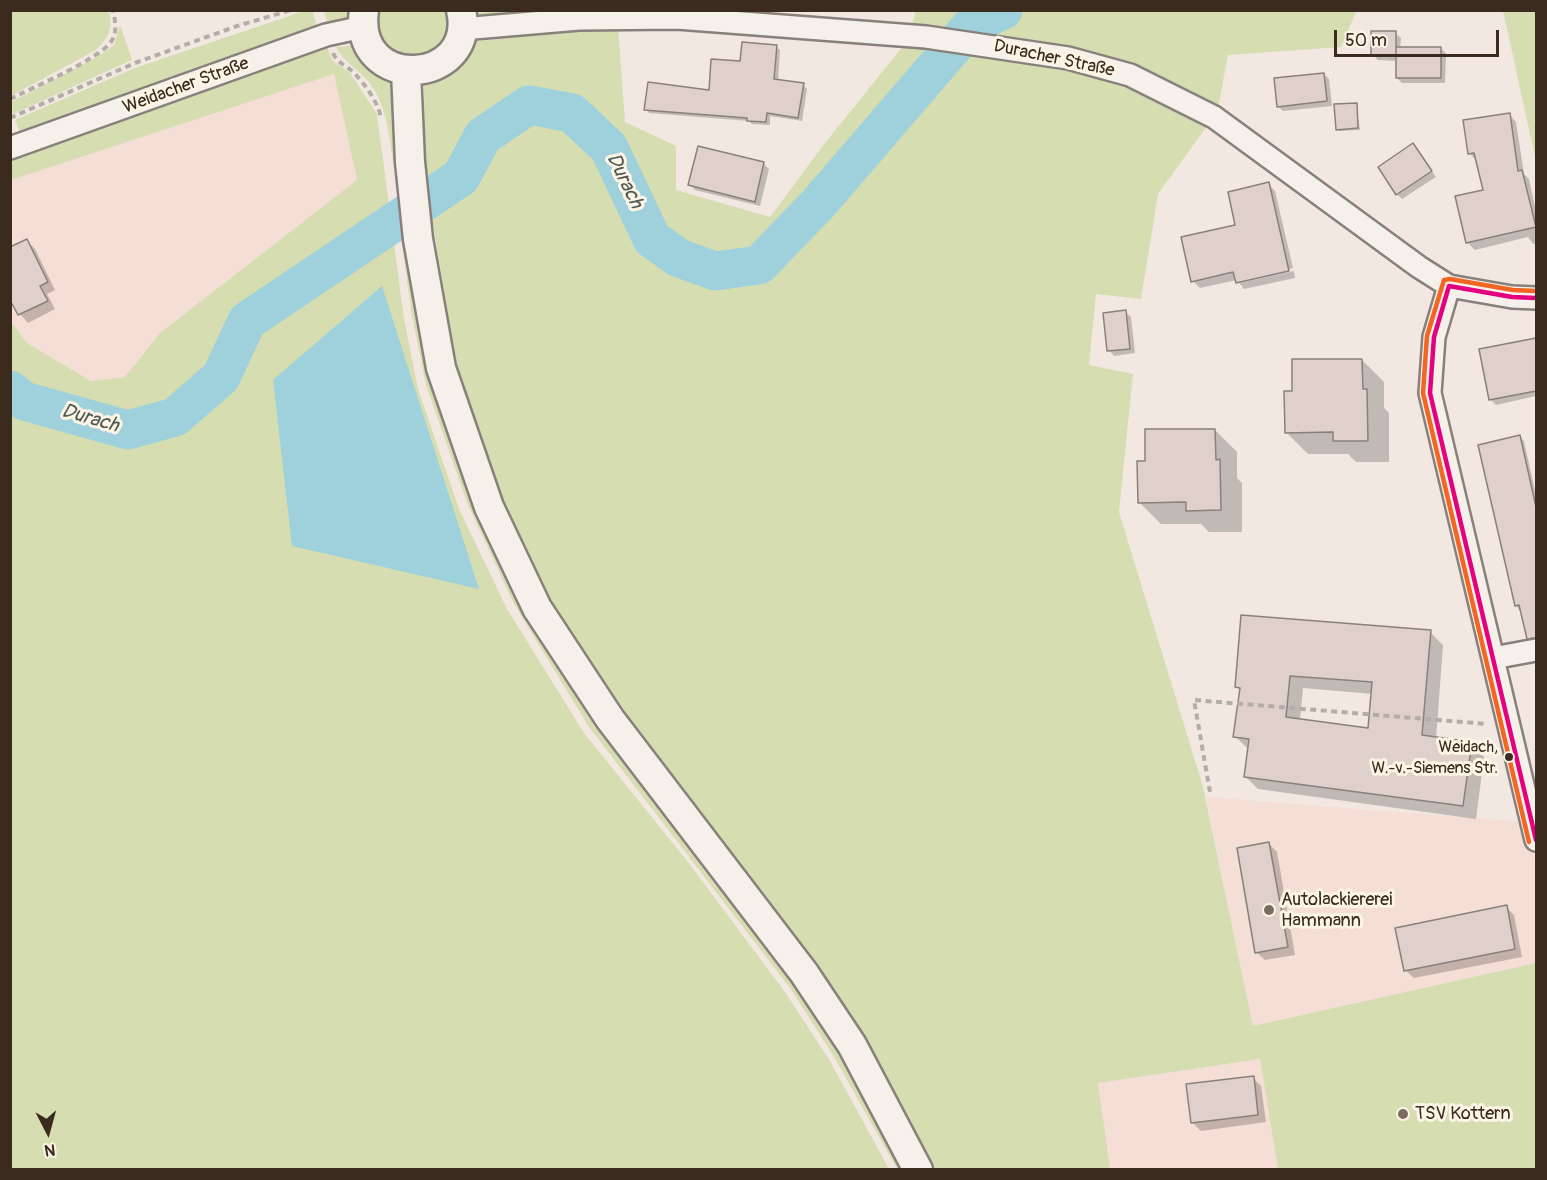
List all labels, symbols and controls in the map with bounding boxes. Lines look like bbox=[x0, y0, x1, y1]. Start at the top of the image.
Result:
scale bar bbox=[1337, 18, 1502, 56]
text: 50 m bbox=[1345, 29, 1387, 52]
street label: Duracher Straße bbox=[992, 36, 1116, 82]
street label: Weidacher Straße bbox=[120, 53, 252, 119]
water label: Durach bbox=[600, 150, 648, 212]
water label: Durach bbox=[59, 399, 121, 439]
place label: Weidach, W.-v.-Siemens Str. bbox=[1371, 738, 1498, 776]
marker: Weidach, W.-v.-Siemens Str. bbox=[1503, 751, 1515, 763]
place label: Autolackiererei Hammann bbox=[1281, 889, 1392, 932]
marker: Autolackiererei Hammann bbox=[1262, 903, 1276, 917]
north arrow bbox=[18, 1102, 78, 1162]
place label: TSV Kottern bbox=[1415, 1103, 1511, 1125]
marker: TSV Kottern bbox=[1396, 1107, 1410, 1121]
text: N bbox=[43, 1139, 56, 1160]

